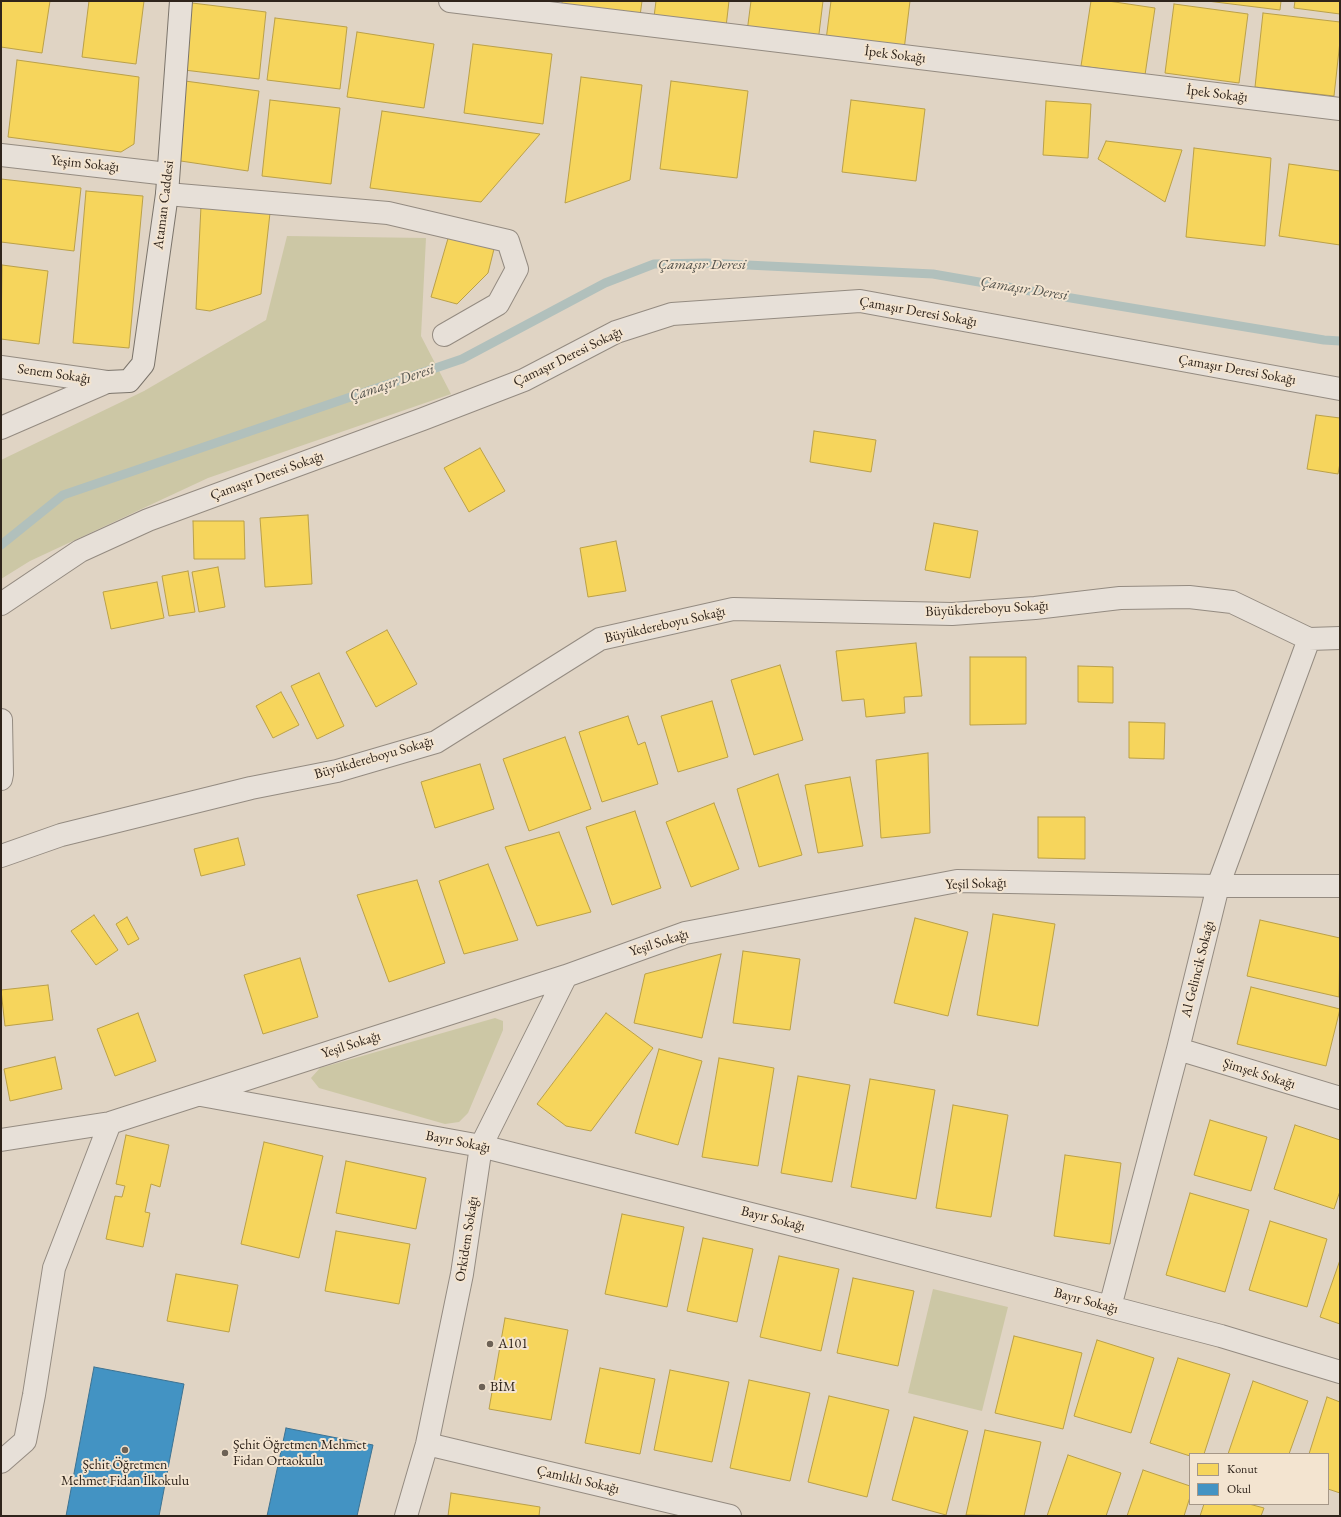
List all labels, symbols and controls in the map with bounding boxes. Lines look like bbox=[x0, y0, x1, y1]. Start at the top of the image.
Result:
street label: İpek Sokağı bbox=[863, 43, 927, 67]
street label: İpek Sokağı bbox=[1185, 82, 1249, 106]
street label: Yeşim Sokağı bbox=[50, 152, 120, 176]
street label: Ataman Caddesi bbox=[150, 160, 178, 250]
water label: Çamaşır Deresi bbox=[658, 256, 746, 274]
water label: Çamaşır Deresi bbox=[979, 273, 1069, 305]
street label: Çamaşır Deresi Sokağı bbox=[858, 293, 978, 331]
street label: Çamaşır Deresi Sokağı bbox=[511, 323, 625, 391]
street label: Çamaşır Deresi Sokağı bbox=[1177, 351, 1297, 389]
water label: Çamaşır Deresi bbox=[347, 360, 437, 406]
street label: Senem Sokağı bbox=[16, 361, 92, 387]
street label: Çamaşır Deresi Sokağı bbox=[208, 448, 326, 504]
street label: Büyükdereboyu Sokağı bbox=[925, 597, 1049, 621]
street label: Büyükdereboyu Sokağı bbox=[603, 603, 727, 647]
street label: Büyükdereboyu Sokağı bbox=[312, 733, 436, 783]
street label: Yeşil Sokağı bbox=[945, 875, 1007, 893]
street label: Al Gelincik Sokağı bbox=[1178, 919, 1218, 1019]
street label: Yeşil Sokağı bbox=[627, 926, 691, 960]
street label: Yeşil Sokağı bbox=[319, 1028, 383, 1062]
street label: Şimşek Sokağı bbox=[1221, 1055, 1297, 1093]
street label: Bayır Sokağı bbox=[424, 1127, 492, 1157]
street label: Orkidem Sokağı bbox=[452, 1195, 482, 1283]
street label: Bayır Sokağı bbox=[739, 1203, 807, 1235]
street label: Bayır Sokağı bbox=[1052, 1284, 1120, 1318]
place label: A101 bbox=[498, 1336, 528, 1352]
marker: A101 bbox=[485, 1339, 495, 1349]
place label: BİM bbox=[490, 1379, 516, 1395]
marker: BİM bbox=[477, 1382, 487, 1392]
place label: Şehit Öğretmen Mehmet Fidan Ortaokulu bbox=[233, 1437, 366, 1470]
marker: Şehit Öğretmen Mehmet Fidan İlkokulu bbox=[120, 1445, 130, 1455]
marker: Şehit Öğretmen Mehmet Fidan Ortaokulu bbox=[220, 1448, 230, 1458]
legend bbox=[1189, 1453, 1329, 1505]
place label: Şehit Öğretmen Mehmet Fidan İlkokulu bbox=[61, 1457, 189, 1490]
text: Konut bbox=[1227, 1461, 1258, 1477]
street label: Çamlıklı Sokağı bbox=[535, 1462, 621, 1498]
text: Okul bbox=[1227, 1481, 1251, 1497]

